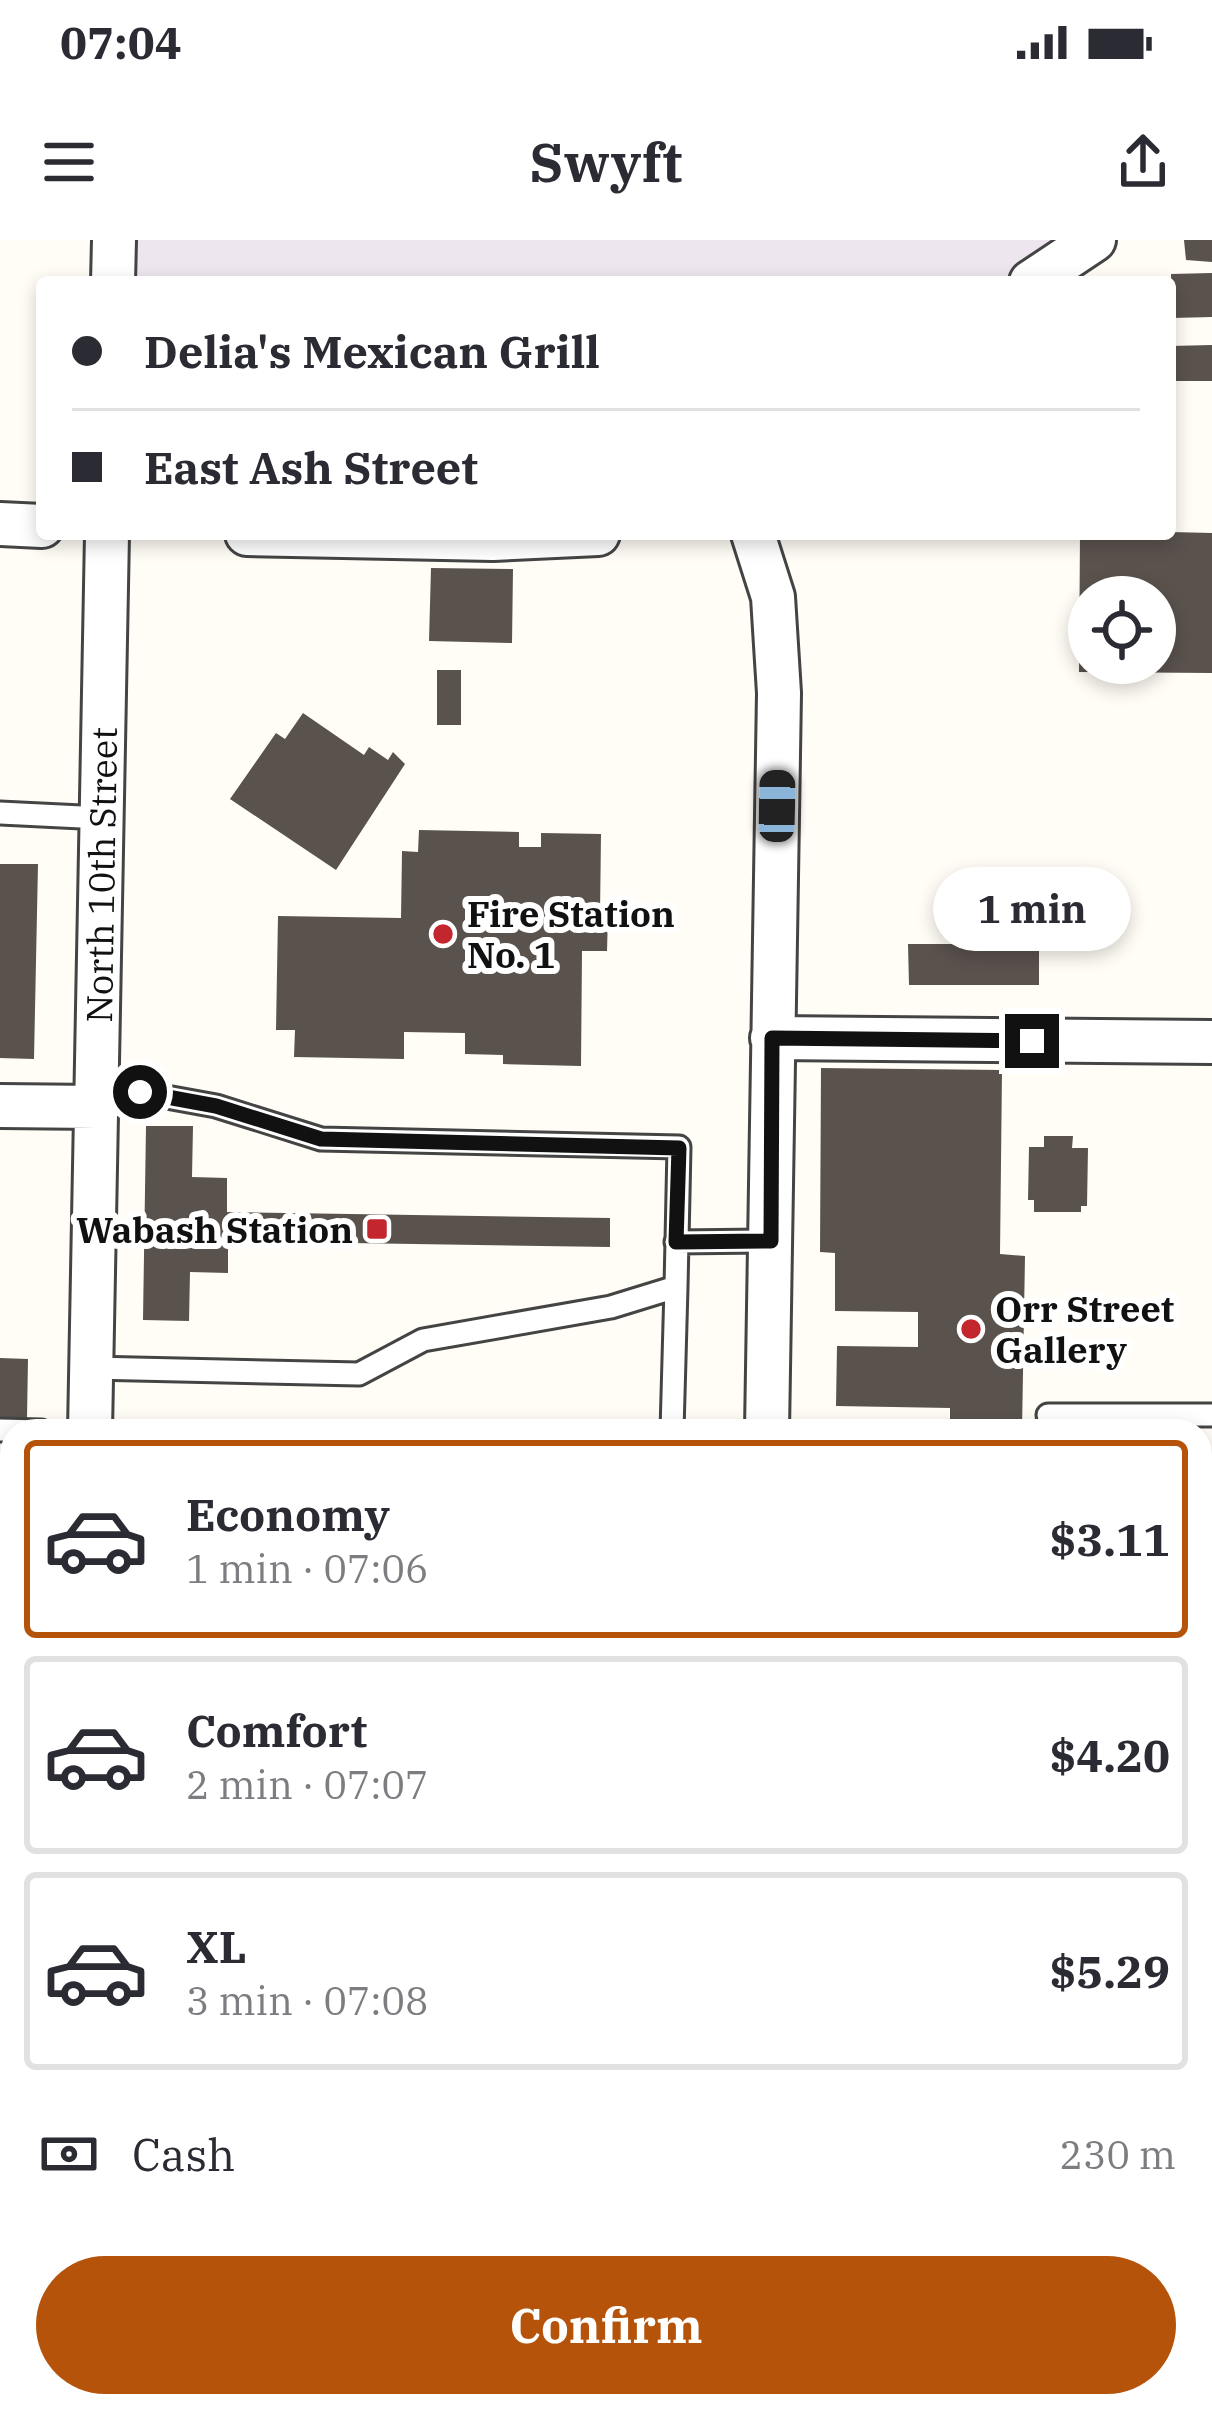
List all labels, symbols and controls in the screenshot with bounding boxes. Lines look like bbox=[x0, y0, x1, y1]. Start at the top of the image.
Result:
text: 07:04 bbox=[60, 13, 182, 71]
text: Swyft bbox=[530, 127, 682, 197]
icon: menu bbox=[36, 129, 102, 195]
icon: share bbox=[1110, 129, 1176, 195]
text: Delia's Mexican Grill bbox=[144, 322, 600, 380]
text: East Ash Street bbox=[144, 438, 478, 496]
map controls bbox=[1068, 576, 1176, 684]
button: locate bbox=[1068, 576, 1176, 684]
street label: North 10th Street bbox=[75, 727, 127, 1023]
car bbox=[758, 770, 796, 842]
callout: 1 min bbox=[933, 867, 1131, 951]
text: 1 min bbox=[977, 883, 1087, 934]
place label: Fire Station No. 1 bbox=[467, 890, 675, 978]
marker: Fire Station No. 1 bbox=[430, 921, 456, 947]
route end bbox=[1005, 1014, 1059, 1068]
route start bbox=[113, 1065, 167, 1119]
place label: Wabash Station bbox=[76, 1206, 353, 1253]
marker: Wabash Station bbox=[364, 1216, 390, 1242]
place label: Orr Street Gallery bbox=[995, 1285, 1174, 1373]
marker: Orr Street Gallery bbox=[958, 1316, 984, 1342]
icon: car bbox=[42, 1485, 150, 1593]
text: Economy bbox=[186, 1485, 390, 1543]
text: $3.11 bbox=[1050, 1510, 1170, 1568]
text: 1 min · 07:06 bbox=[186, 1543, 428, 1594]
icon: car bbox=[42, 1701, 150, 1809]
text: Comfort bbox=[186, 1701, 367, 1759]
text: $4.20 bbox=[1050, 1726, 1170, 1784]
text: 2 min · 07:07 bbox=[186, 1759, 428, 1810]
icon: car bbox=[42, 1917, 150, 2025]
text: XL bbox=[186, 1917, 247, 1975]
text: $5.29 bbox=[1050, 1942, 1170, 2000]
text: 3 min · 07:08 bbox=[186, 1975, 428, 2026]
icon: cash bbox=[36, 2121, 102, 2187]
text: Cash bbox=[132, 2125, 235, 2183]
text: 230 m bbox=[1060, 2129, 1176, 2180]
button: Confirm bbox=[36, 2256, 1176, 2394]

